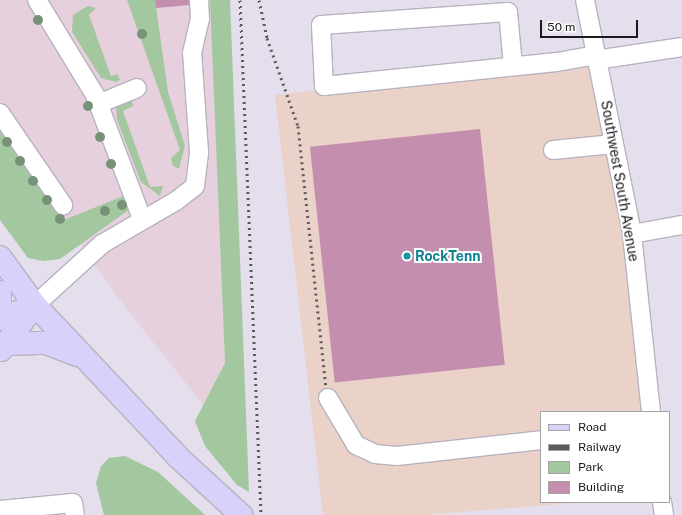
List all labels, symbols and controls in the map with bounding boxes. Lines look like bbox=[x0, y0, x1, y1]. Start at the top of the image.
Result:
scale bar bbox=[542, 12, 640, 38]
text: 50 m bbox=[547, 20, 575, 34]
street label: Southwest South Avenue bbox=[598, 99, 642, 263]
place label: RockTenn bbox=[415, 248, 481, 264]
marker: RockTenn bbox=[402, 251, 412, 261]
legend bbox=[540, 411, 670, 503]
text: Road bbox=[578, 420, 606, 434]
text: Railway bbox=[578, 440, 621, 454]
text: Park bbox=[578, 460, 604, 474]
text: Building bbox=[578, 480, 624, 494]

